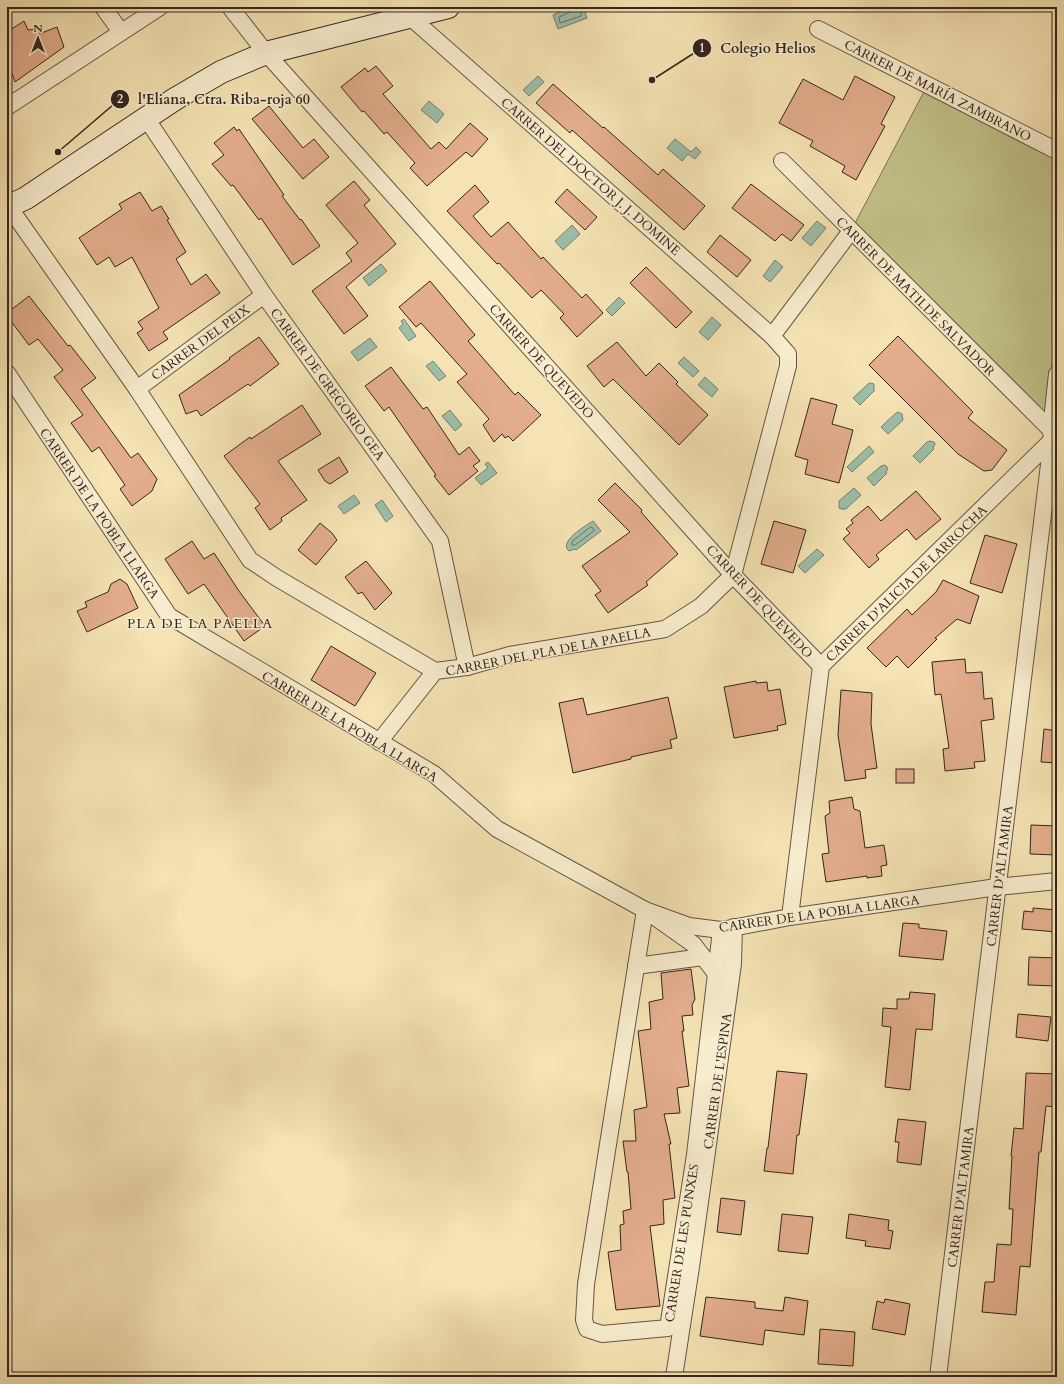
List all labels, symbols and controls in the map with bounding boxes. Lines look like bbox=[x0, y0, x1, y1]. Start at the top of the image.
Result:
north arrow bbox=[18, 18, 58, 58]
text: N bbox=[33, 21, 43, 36]
callout: Colegio Helios bbox=[692, 35, 824, 61]
street label: CARRER DE MARÍA ZAMBRANO bbox=[841, 36, 1034, 146]
text: Colegio Helios bbox=[720, 39, 816, 58]
text: 1 bbox=[699, 40, 705, 56]
callout: l'Eliana, Ctra. Riba-roja 60 bbox=[110, 86, 318, 112]
text: l'Eliana, Ctra. Riba-roja 60 bbox=[138, 90, 310, 109]
text: 2 bbox=[117, 91, 123, 107]
street label: CARRER DEL DOCTOR J. J. DOMINE bbox=[497, 94, 684, 260]
street label: CARRER DE MATILDE SALVADOR bbox=[832, 213, 999, 380]
street label: CARRER DEL PEIX bbox=[148, 300, 254, 385]
street label: CARRER DE QUEVEDO bbox=[485, 300, 598, 423]
street label: CARRER DE GREGORIO GEA bbox=[266, 305, 389, 465]
street label: CARRER DE LA POBLA LLARGA bbox=[35, 425, 164, 603]
street label: CARRER D'ALICIA DE LARROCHA bbox=[822, 501, 992, 666]
street label: CARRER DE QUEVEDO bbox=[702, 541, 817, 662]
district label: PLA DE LA PAELLA bbox=[127, 614, 273, 633]
street label: CARRER DEL PLA DE LA PAELLA bbox=[444, 623, 653, 681]
street label: CARRER DE LA POBLA LLARGA bbox=[258, 667, 441, 787]
street label: CARRER D'ALTAMIRA bbox=[982, 804, 1018, 948]
street label: CARRER DE LA POBLA LLARGA bbox=[718, 891, 921, 937]
street label: CARRER DE L'ESPINA bbox=[700, 1011, 737, 1151]
street label: CARRER D'ALTAMIRA bbox=[943, 1125, 979, 1269]
street label: CARRER DE LES PUNXES bbox=[661, 1163, 703, 1324]

